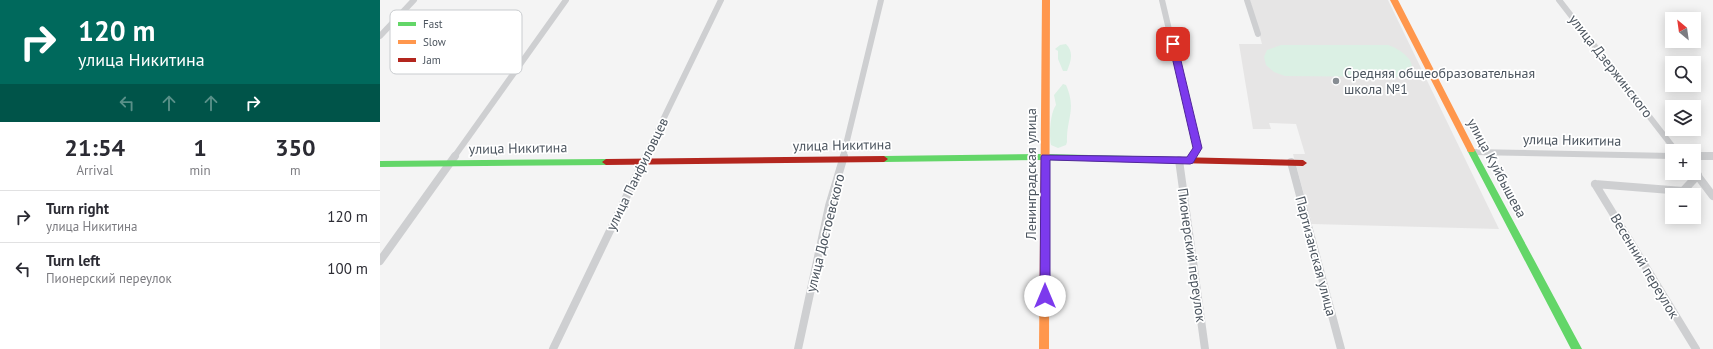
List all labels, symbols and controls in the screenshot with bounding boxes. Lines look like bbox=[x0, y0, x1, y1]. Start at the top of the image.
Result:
legend bbox=[390, 10, 522, 74]
street label: улица Дзержинского bbox=[1565, 11, 1657, 121]
text: 120 m bbox=[78, 12, 155, 49]
north arrow bbox=[1665, 12, 1701, 48]
map controls bbox=[1665, 12, 1701, 224]
icon: right bbox=[12, 16, 64, 68]
text: Fast bbox=[423, 17, 443, 31]
pin bbox=[1156, 27, 1190, 61]
icon: arrive bbox=[1162, 33, 1184, 55]
text: Slow bbox=[423, 35, 446, 49]
text: улица Никитина bbox=[78, 48, 205, 71]
text: Jam bbox=[422, 53, 441, 67]
button: search bbox=[1665, 56, 1701, 92]
place label: Средняя общеобразовательная школа №1 bbox=[1344, 64, 1535, 98]
marker: Средняя общеобразовательная школа №1 bbox=[1331, 76, 1341, 86]
icon: left bbox=[116, 92, 138, 114]
icon: ahead bbox=[158, 92, 180, 114]
icon: ahead bbox=[200, 92, 222, 114]
icon: right bbox=[242, 92, 264, 114]
button: layers bbox=[1665, 100, 1701, 136]
street label: Ленинградская улица bbox=[1022, 108, 1040, 241]
street label: улица Панфиловцев bbox=[602, 115, 672, 233]
street label: улица Куйбышева bbox=[1463, 115, 1531, 221]
street label: улица Никитина bbox=[1523, 130, 1621, 150]
text: 21:54 bbox=[64, 132, 125, 163]
text: 1 bbox=[193, 132, 207, 163]
text: 350 bbox=[275, 132, 316, 163]
street label: улица Никитина bbox=[793, 135, 891, 155]
street label: улица Никитина bbox=[469, 138, 567, 158]
button: + bbox=[1665, 144, 1701, 180]
text: Arrival bbox=[77, 162, 113, 179]
text: min bbox=[189, 162, 211, 179]
text: m bbox=[290, 162, 301, 179]
street label: улица Достоевского bbox=[802, 172, 848, 294]
street label: Пионерский переулок bbox=[1174, 187, 1210, 324]
button: − bbox=[1665, 188, 1701, 224]
street label: Партизанская улица bbox=[1291, 194, 1341, 318]
text: Turn right bbox=[46, 199, 109, 218]
icon: right bbox=[12, 206, 34, 228]
text: 120 m bbox=[327, 207, 368, 226]
street label: Весенний переулок bbox=[1607, 210, 1684, 322]
text: улица Никитина bbox=[46, 218, 137, 235]
text: Turn left bbox=[46, 251, 100, 270]
icon: left bbox=[12, 258, 34, 280]
text: 100 m bbox=[327, 259, 368, 278]
text: Пионерский переулок bbox=[46, 270, 172, 287]
position arrow bbox=[1024, 275, 1066, 317]

